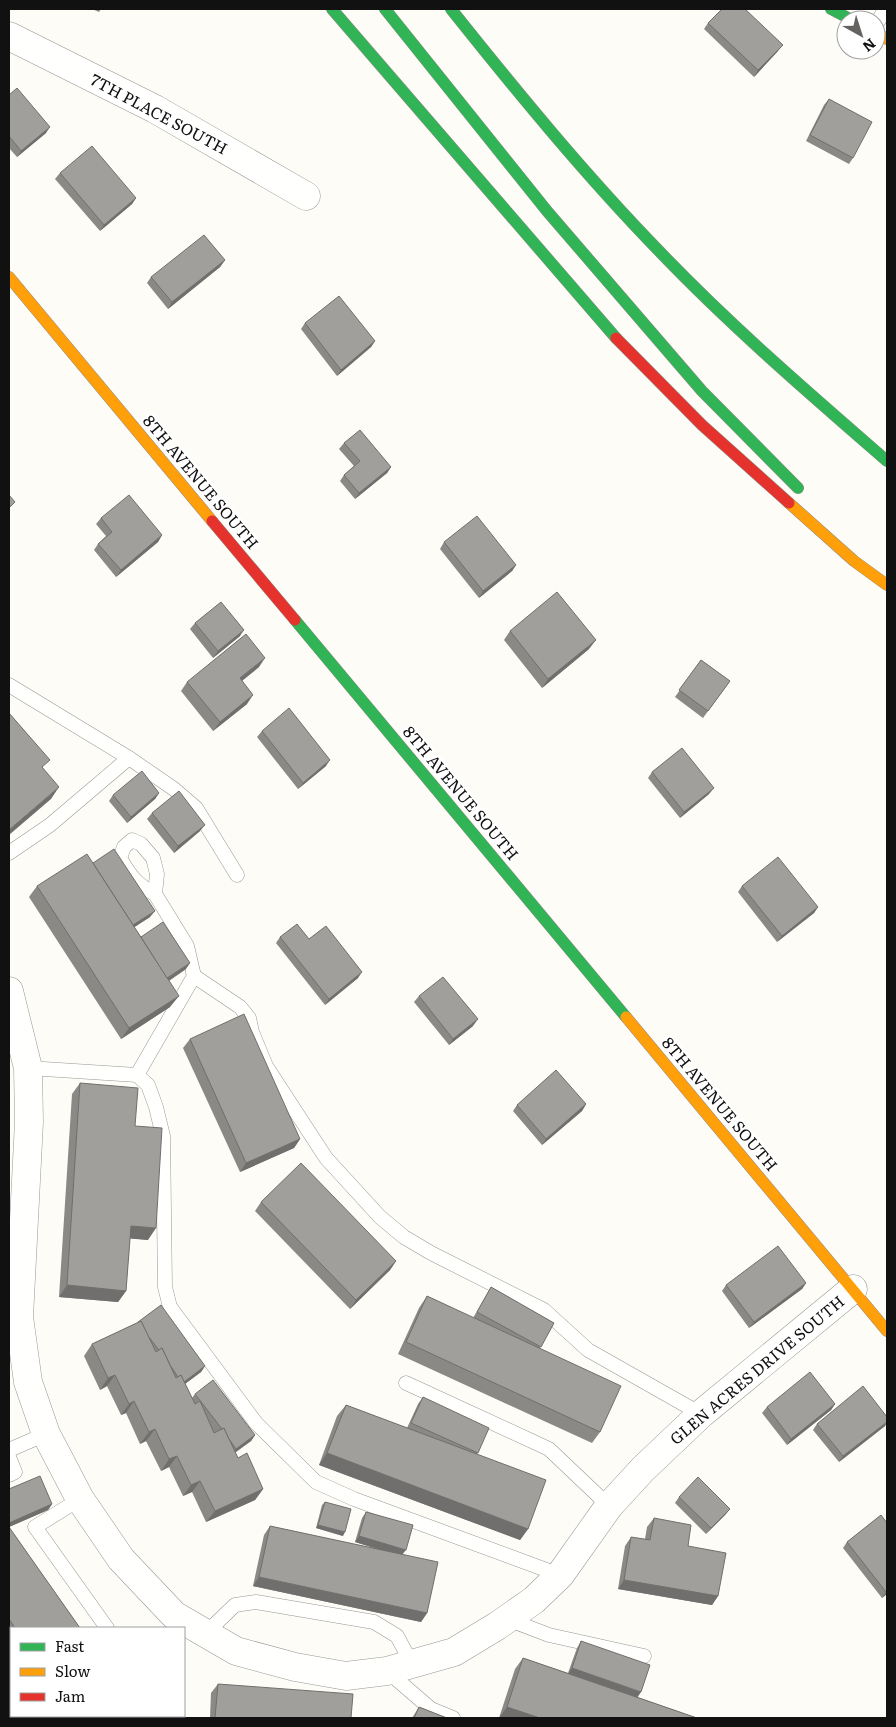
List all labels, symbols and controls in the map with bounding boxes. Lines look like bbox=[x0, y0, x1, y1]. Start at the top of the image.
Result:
north arrow bbox=[836, 10, 886, 60]
text: N bbox=[859, 34, 881, 58]
street label: 7TH PLACE SOUTH bbox=[87, 67, 232, 159]
street label: 8TH AVENUE SOUTH bbox=[138, 409, 265, 554]
street label: 8TH AVENUE SOUTH bbox=[398, 720, 525, 865]
street label: 8TH AVENUE SOUTH bbox=[657, 1031, 784, 1176]
street label: GLEN ACRES DRIVE SOUTH bbox=[664, 1289, 849, 1450]
legend bbox=[10, 1627, 185, 1717]
text: Fast bbox=[55, 1634, 84, 1657]
text: Slow bbox=[55, 1659, 90, 1682]
text: Jam bbox=[55, 1684, 86, 1707]

